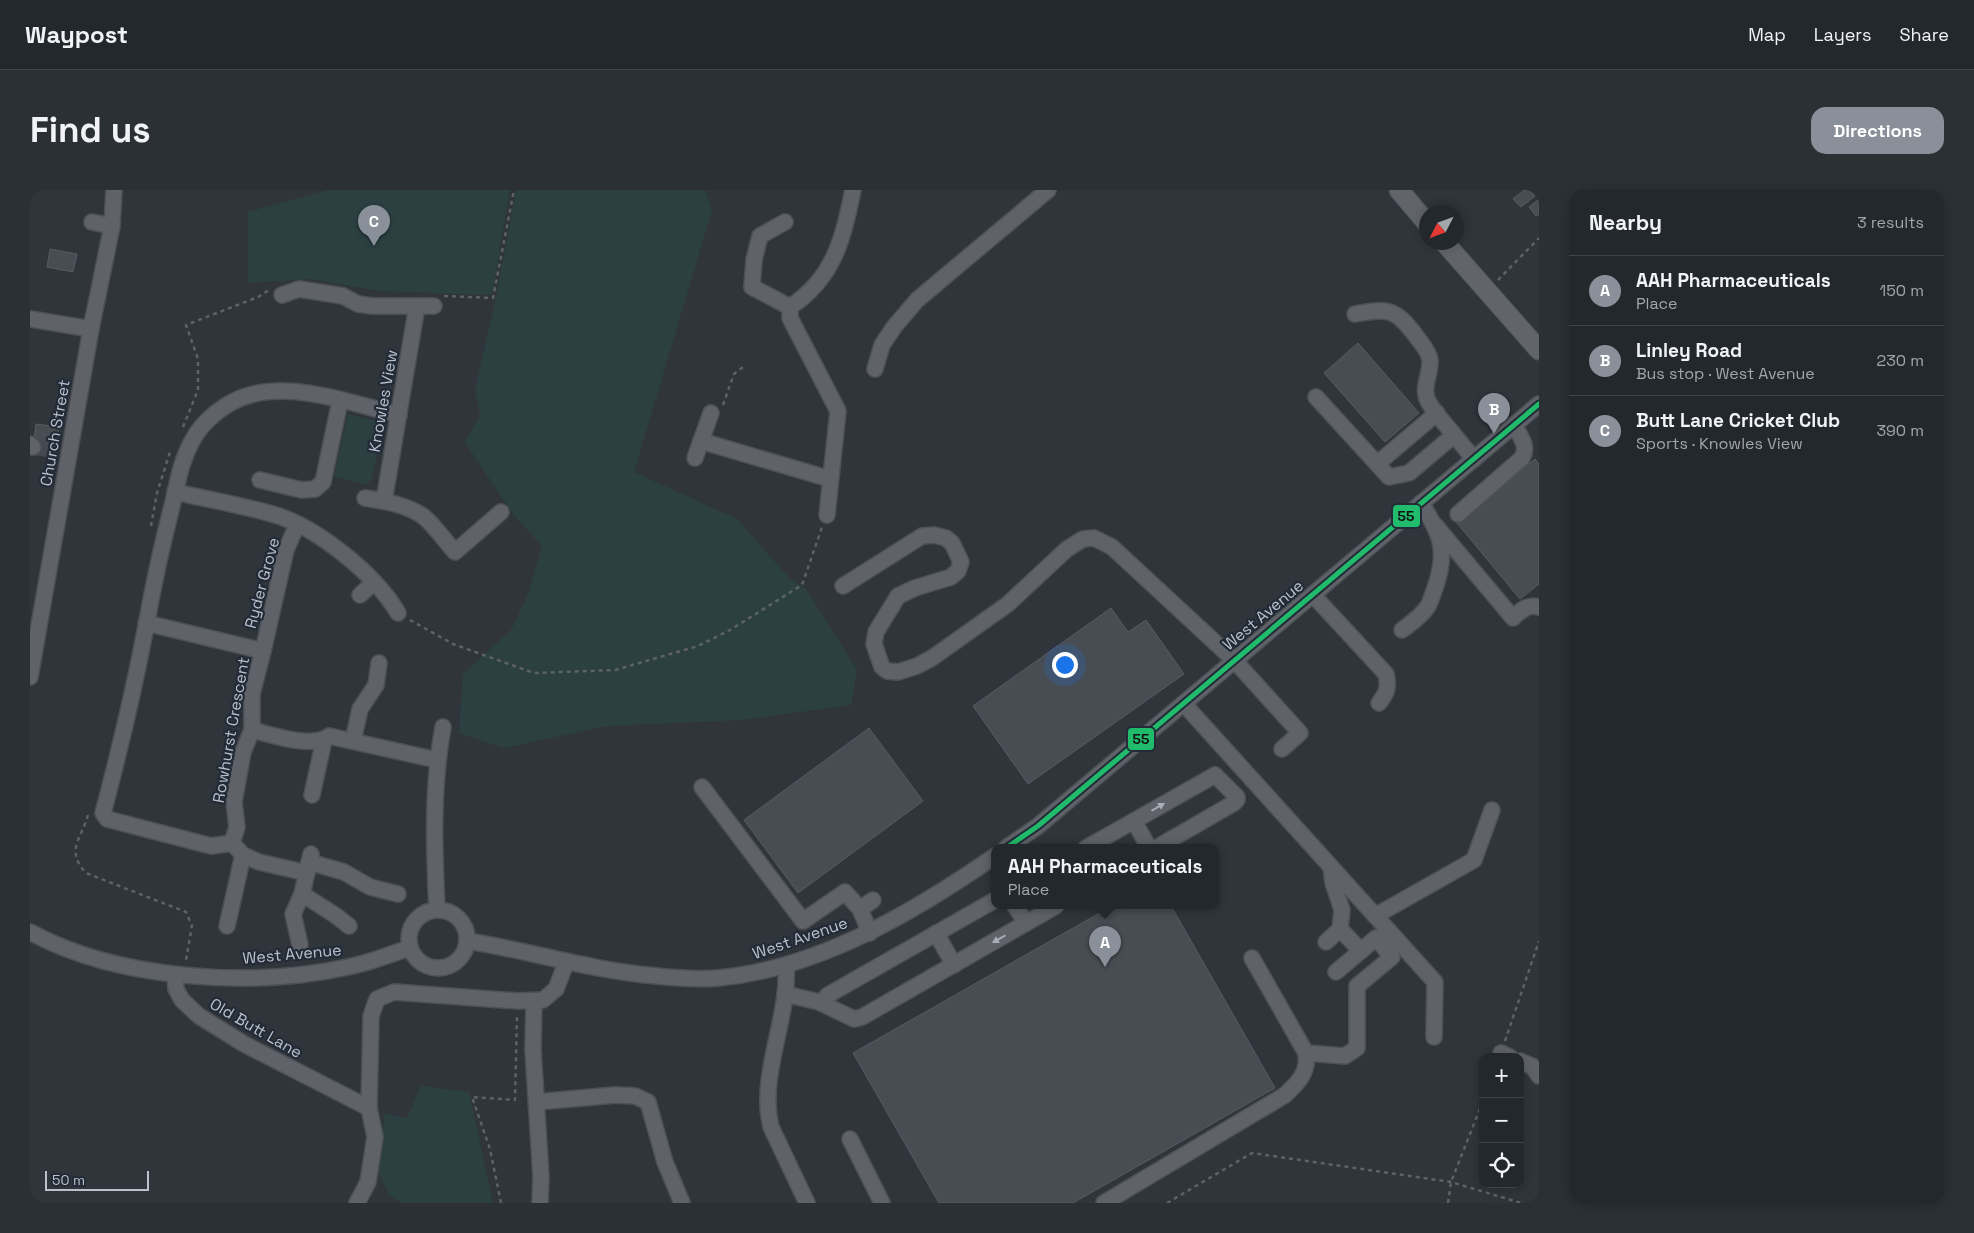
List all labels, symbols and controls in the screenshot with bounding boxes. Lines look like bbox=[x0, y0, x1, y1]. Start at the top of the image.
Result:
text: Waypost bbox=[25, 19, 128, 50]
text: Map bbox=[1748, 23, 1786, 46]
text: Layers bbox=[1814, 23, 1871, 46]
text: Share bbox=[1899, 23, 1949, 46]
button: Directions bbox=[1811, 107, 1944, 154]
text: Find us bbox=[30, 108, 151, 152]
pin: C bbox=[358, 205, 390, 246]
north arrow bbox=[1419, 205, 1464, 250]
text: Nearby bbox=[1589, 209, 1662, 236]
text: 3 results bbox=[1857, 212, 1924, 233]
text: AAH Pharmaceuticals bbox=[1636, 268, 1831, 293]
text: A bbox=[1600, 280, 1610, 301]
text: 150 m bbox=[1880, 280, 1924, 301]
text: Place bbox=[1636, 293, 1678, 314]
text: Linley Road bbox=[1636, 338, 1742, 363]
street label: Knowles View bbox=[364, 348, 402, 454]
text: B bbox=[1600, 350, 1610, 371]
text: 230 m bbox=[1877, 350, 1924, 371]
text: Bus stop · West Avenue bbox=[1636, 363, 1815, 384]
street label: Church Street bbox=[35, 378, 75, 488]
pin: B bbox=[1478, 393, 1510, 434]
text: Butt Lane Cricket Club bbox=[1636, 408, 1840, 433]
text: C bbox=[1600, 420, 1610, 441]
text: 390 m bbox=[1876, 420, 1924, 441]
text: Sports · Knowles View bbox=[1636, 433, 1803, 454]
line badge: 55 bbox=[1392, 504, 1421, 528]
text: 55 bbox=[1398, 507, 1414, 525]
street label: Ryder Grove bbox=[240, 535, 284, 631]
street label: West Avenue bbox=[1218, 575, 1308, 655]
your location bbox=[1052, 652, 1078, 678]
street label: Rowhurst Crescent bbox=[208, 655, 254, 805]
line badge: 55 bbox=[1127, 727, 1155, 751]
text: 55 bbox=[1133, 730, 1149, 748]
one-way arrow bbox=[1151, 803, 1166, 811]
popup bbox=[991, 844, 1219, 909]
text: AAH Pharmaceuticals bbox=[1008, 854, 1202, 879]
text: Place bbox=[1008, 879, 1049, 900]
street label: West Avenue bbox=[750, 912, 850, 964]
pin: A bbox=[1089, 926, 1121, 967]
one-way arrow bbox=[992, 934, 1005, 943]
street label: West Avenue bbox=[242, 939, 342, 969]
street label: Old Butt Lane bbox=[206, 993, 306, 1063]
map controls bbox=[1479, 1053, 1524, 1188]
button: + bbox=[1479, 1053, 1524, 1098]
button: − bbox=[1479, 1098, 1524, 1143]
button: locate bbox=[1479, 1143, 1524, 1188]
scale bar bbox=[45, 1168, 149, 1191]
text: 50 m bbox=[52, 1171, 85, 1189]

